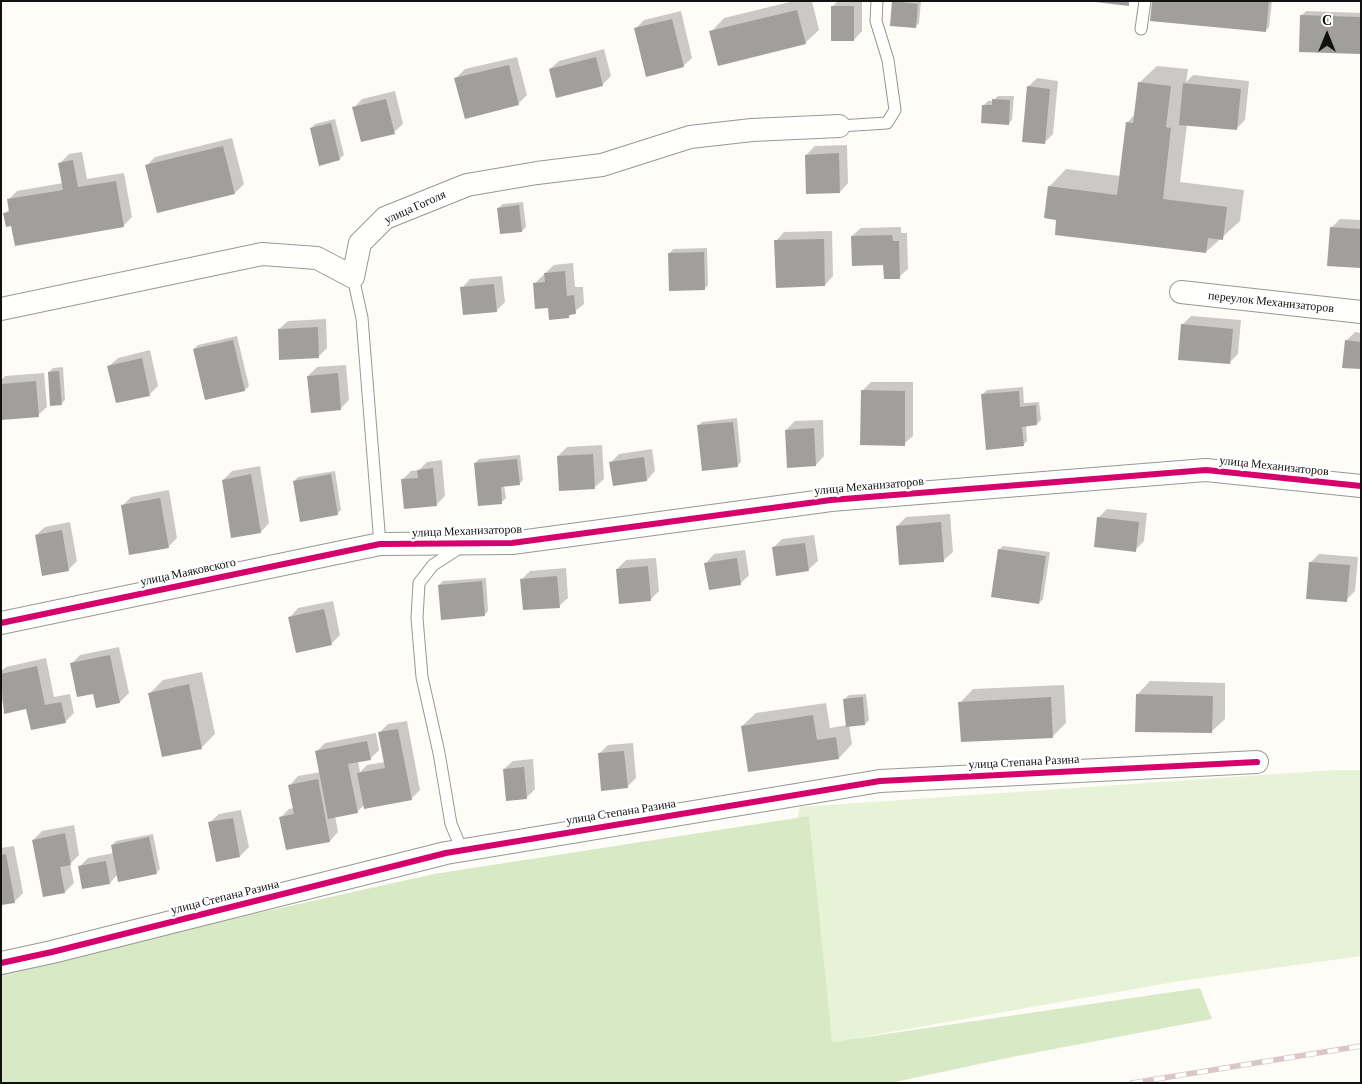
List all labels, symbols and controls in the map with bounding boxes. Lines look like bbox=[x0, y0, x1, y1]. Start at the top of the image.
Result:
north arrow bbox=[1302, 10, 1352, 60]
text: С bbox=[1322, 12, 1332, 28]
street label: улица Гоголя bbox=[382, 187, 448, 227]
street label: переулок Механизаторов bbox=[1207, 288, 1335, 316]
street label: улица Механизаторов bbox=[1219, 453, 1329, 479]
street label: улица Механизаторов bbox=[814, 474, 924, 498]
street label: улица Механизаторов bbox=[412, 522, 522, 540]
street label: улица Маяковского bbox=[139, 555, 237, 589]
street label: улица Степана Разина bbox=[968, 752, 1080, 772]
street label: улица Степана Разина bbox=[565, 796, 677, 828]
street label: улица Степана Разина bbox=[169, 877, 281, 917]

